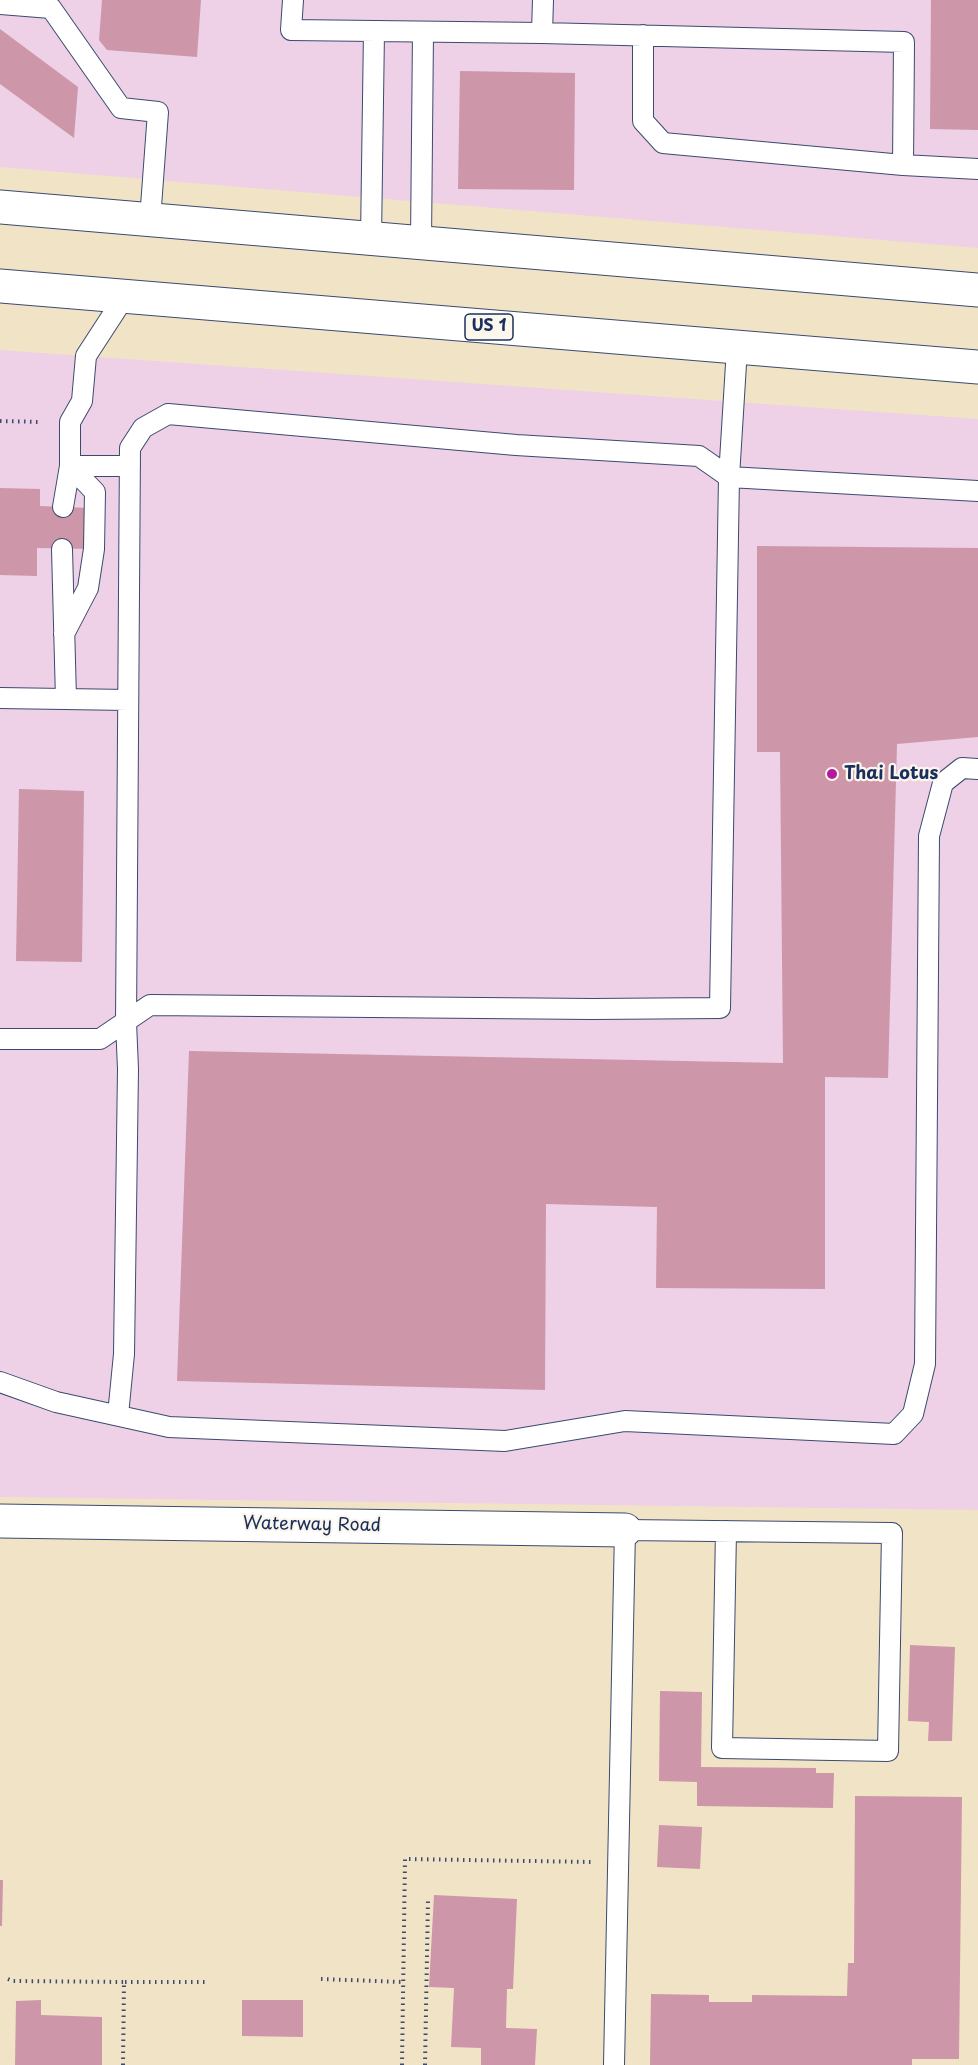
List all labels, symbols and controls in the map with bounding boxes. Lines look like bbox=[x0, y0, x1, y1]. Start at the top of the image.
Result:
road number: US 1 bbox=[465, 314, 513, 340]
place label: Thai Lotus bbox=[844, 763, 938, 785]
marker: Thai Lotus bbox=[825, 767, 839, 781]
street label: Waterway Road bbox=[243, 1513, 381, 1537]

